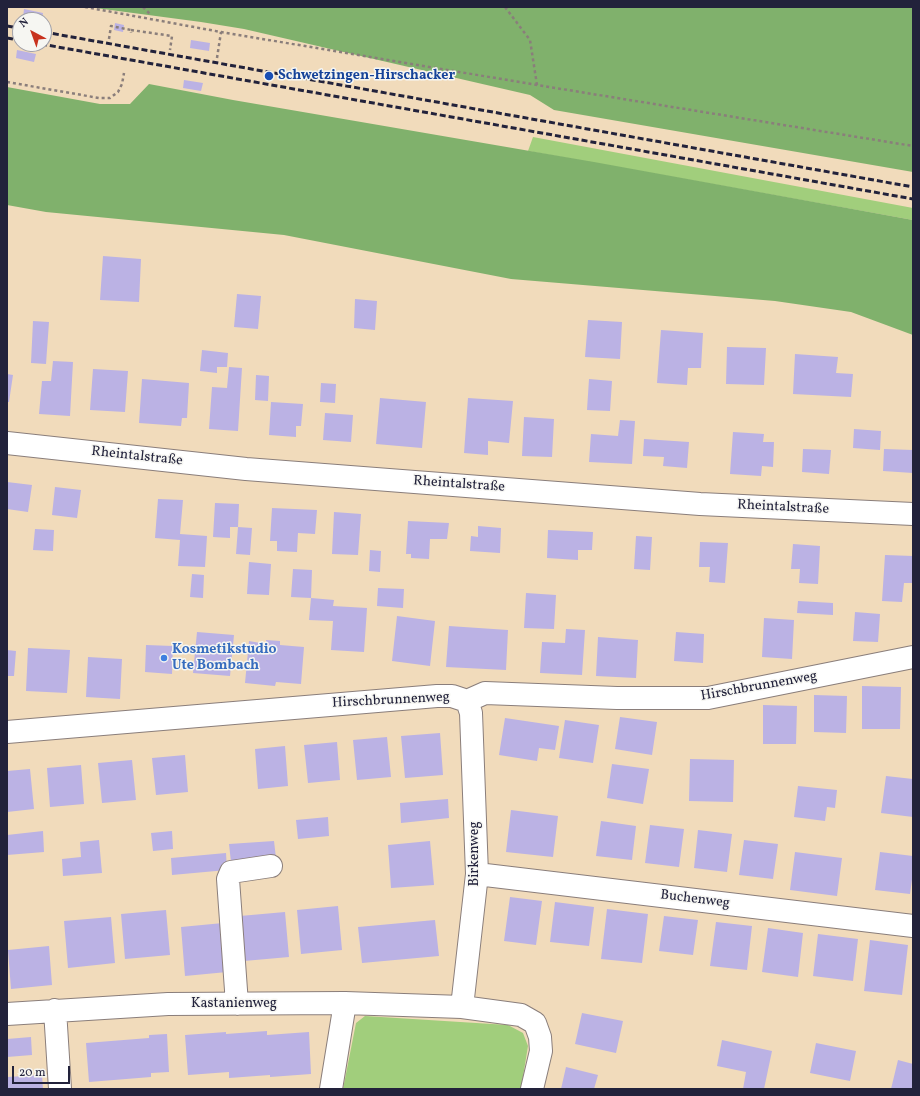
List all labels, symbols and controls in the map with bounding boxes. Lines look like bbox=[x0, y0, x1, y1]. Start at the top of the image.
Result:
north arrow bbox=[12, 12, 52, 52]
text: N bbox=[17, 15, 32, 32]
place label: Schwetzingen-Hirschacker bbox=[278, 68, 455, 84]
marker: Schwetzingen-Hirschacker bbox=[263, 70, 275, 82]
street label: Rheintalstraße bbox=[90, 444, 184, 470]
street label: Rheintalstraße bbox=[413, 473, 505, 497]
street label: Rheintalstraße bbox=[737, 497, 829, 519]
place label: Kosmetikstudio Ute Bombach bbox=[172, 642, 277, 674]
marker: Kosmetikstudio Ute Bombach bbox=[159, 653, 169, 663]
street label: Hirschbrunnenweg bbox=[699, 668, 819, 706]
street label: Hirschbrunnenweg bbox=[332, 690, 450, 712]
street label: Birkenweg bbox=[467, 821, 483, 887]
street label: Buchenweg bbox=[659, 887, 731, 913]
street label: Kastanienweg bbox=[191, 996, 277, 1012]
scale bar bbox=[14, 1058, 72, 1084]
text: 20 m bbox=[19, 1065, 46, 1081]

